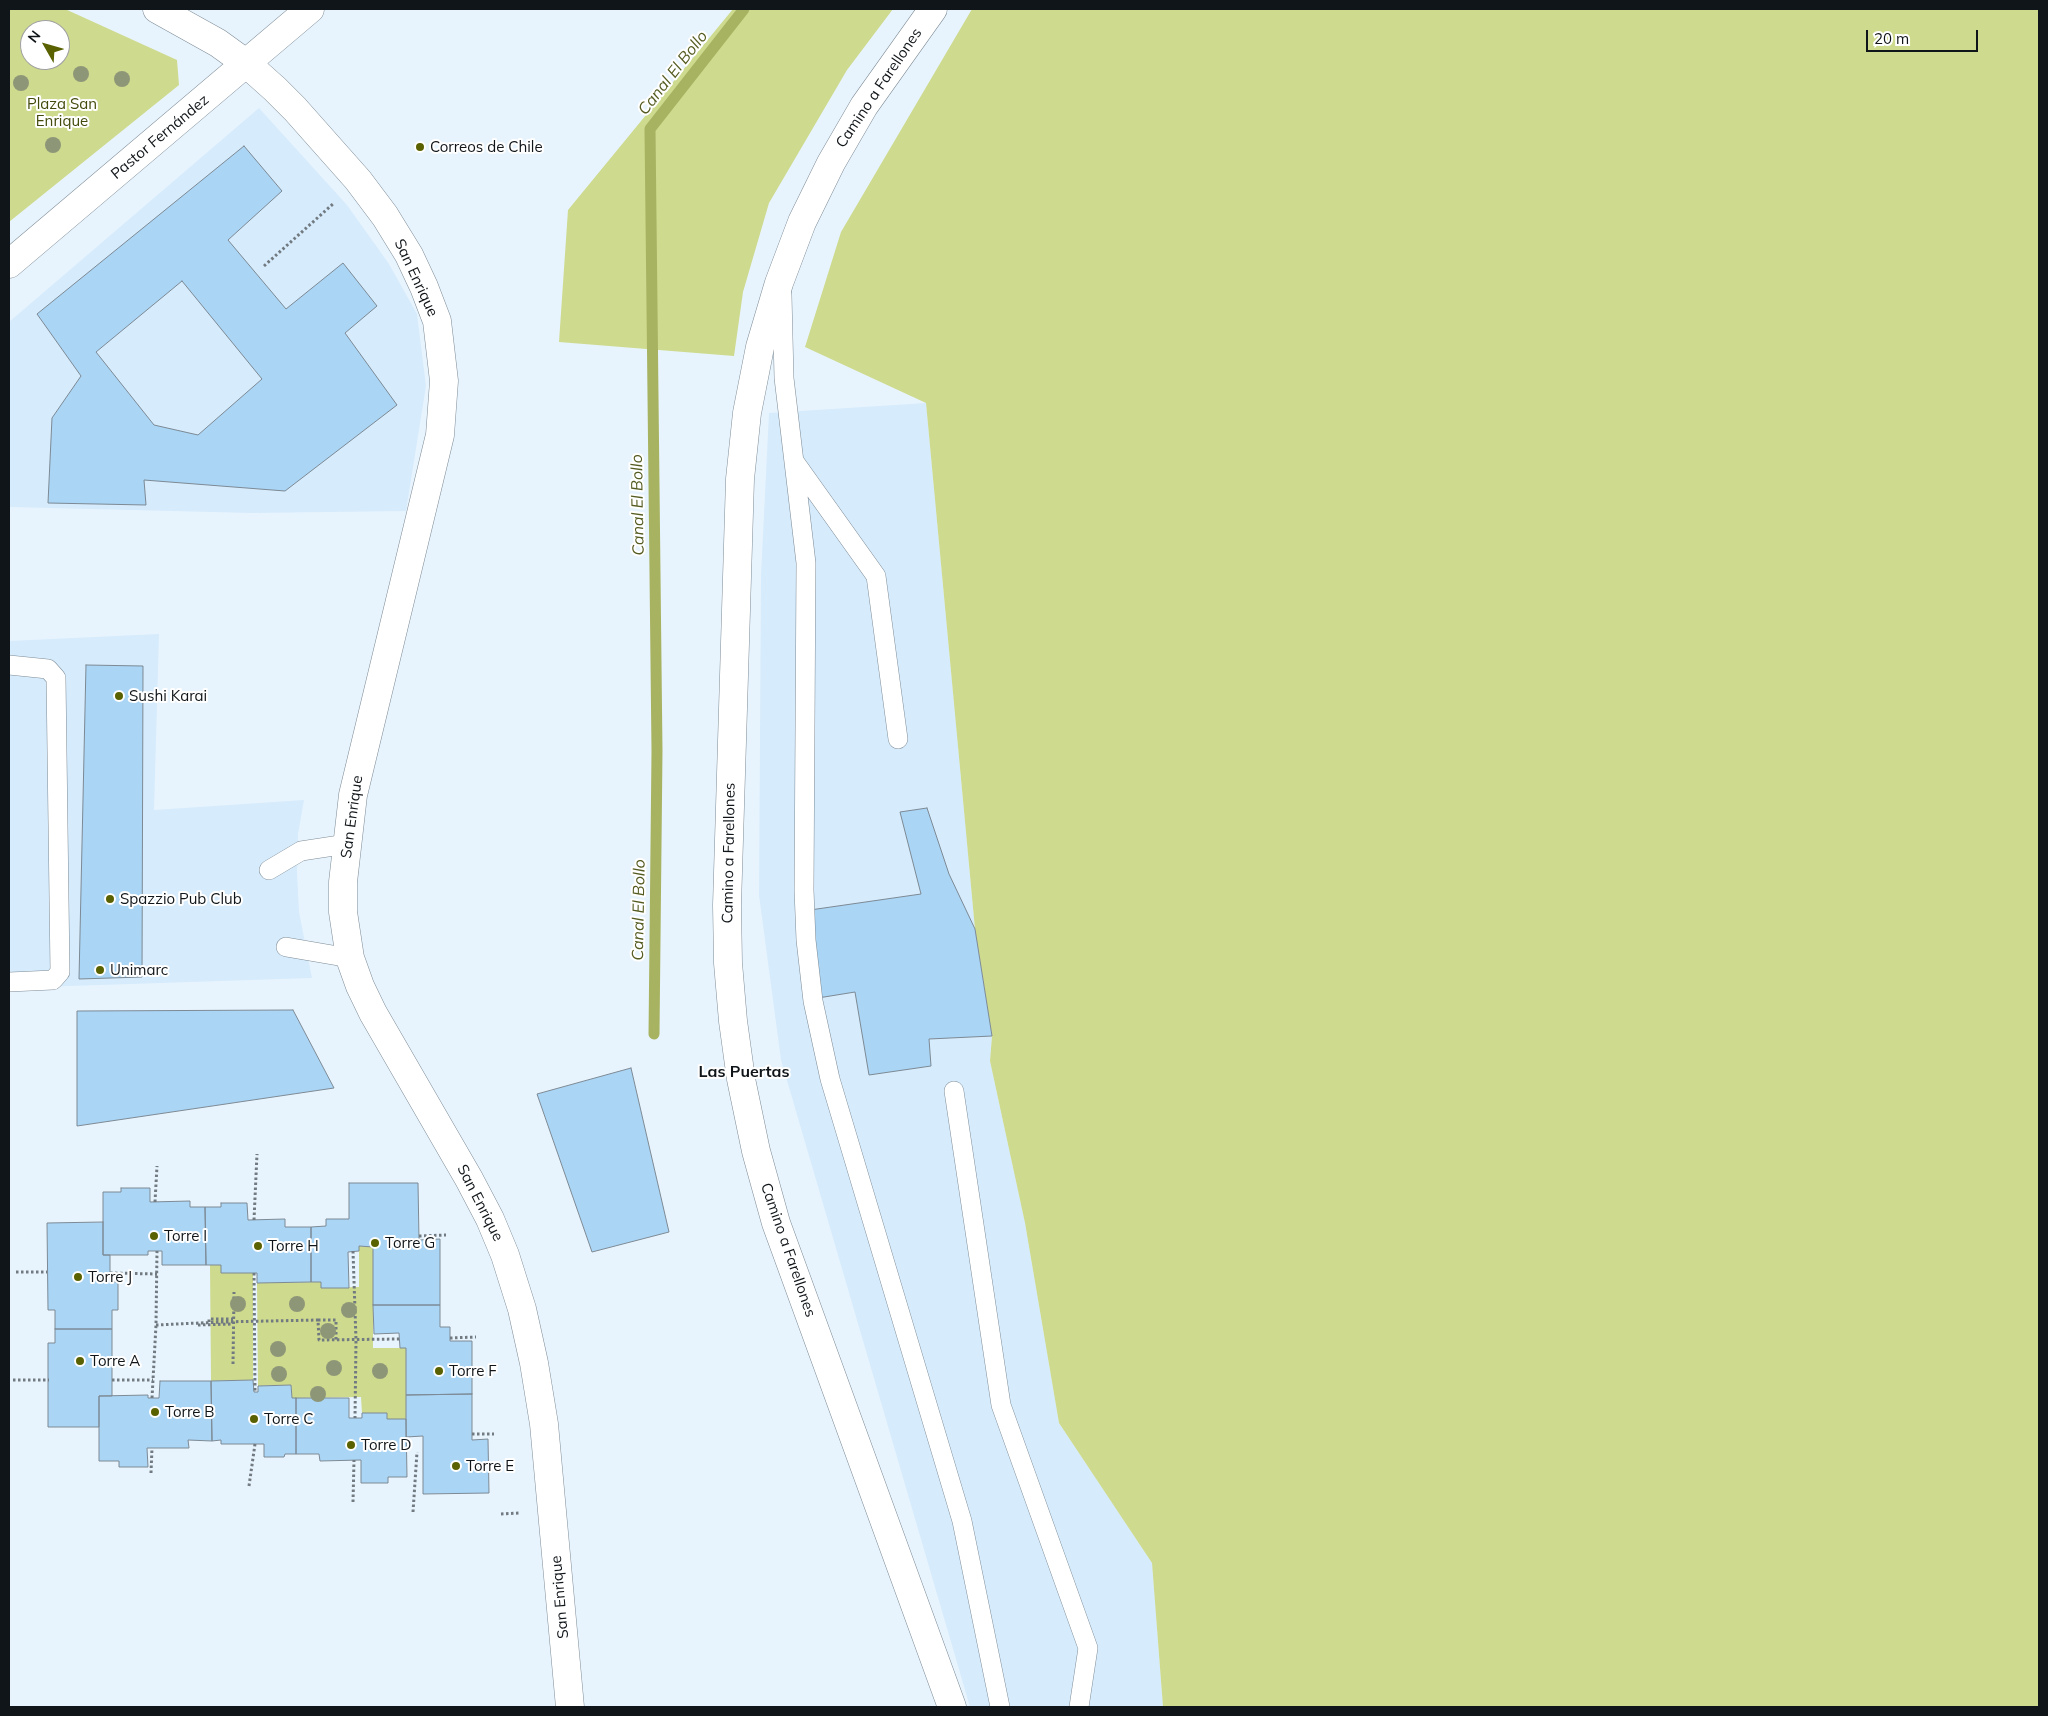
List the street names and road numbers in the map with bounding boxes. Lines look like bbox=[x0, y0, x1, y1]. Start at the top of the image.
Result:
street label: Camino a Farellones bbox=[832, 25, 926, 151]
street label: Pastor Fernández bbox=[107, 91, 213, 183]
street label: San Enrique bbox=[390, 236, 442, 320]
street label: San Enrique bbox=[337, 774, 367, 860]
street label: Camino a Farellones bbox=[719, 783, 739, 923]
street label: San Enrique bbox=[453, 1162, 507, 1244]
street label: Camino a Farellones bbox=[757, 1181, 819, 1319]
street label: San Enrique bbox=[547, 1555, 573, 1639]

